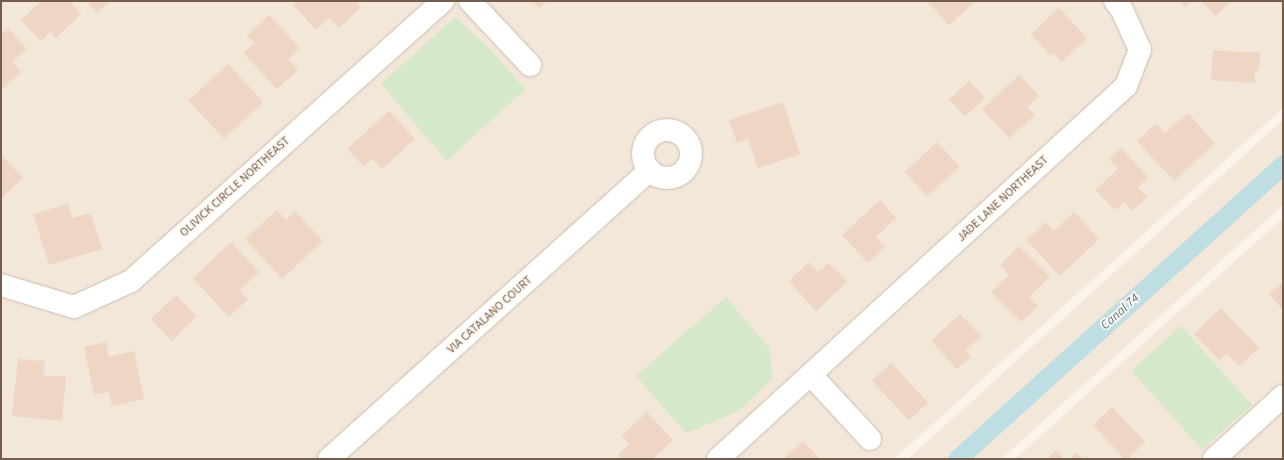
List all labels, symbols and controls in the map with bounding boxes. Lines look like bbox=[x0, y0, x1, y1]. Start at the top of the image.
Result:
street label: OLIVICK CIRCLE NORTHEAST bbox=[177, 134, 293, 240]
street label: JADE LANE NORTHEAST bbox=[954, 153, 1052, 245]
street label: VIA CATALANO COURT bbox=[445, 273, 535, 357]
water label: Canal 74 bbox=[1098, 291, 1142, 333]

